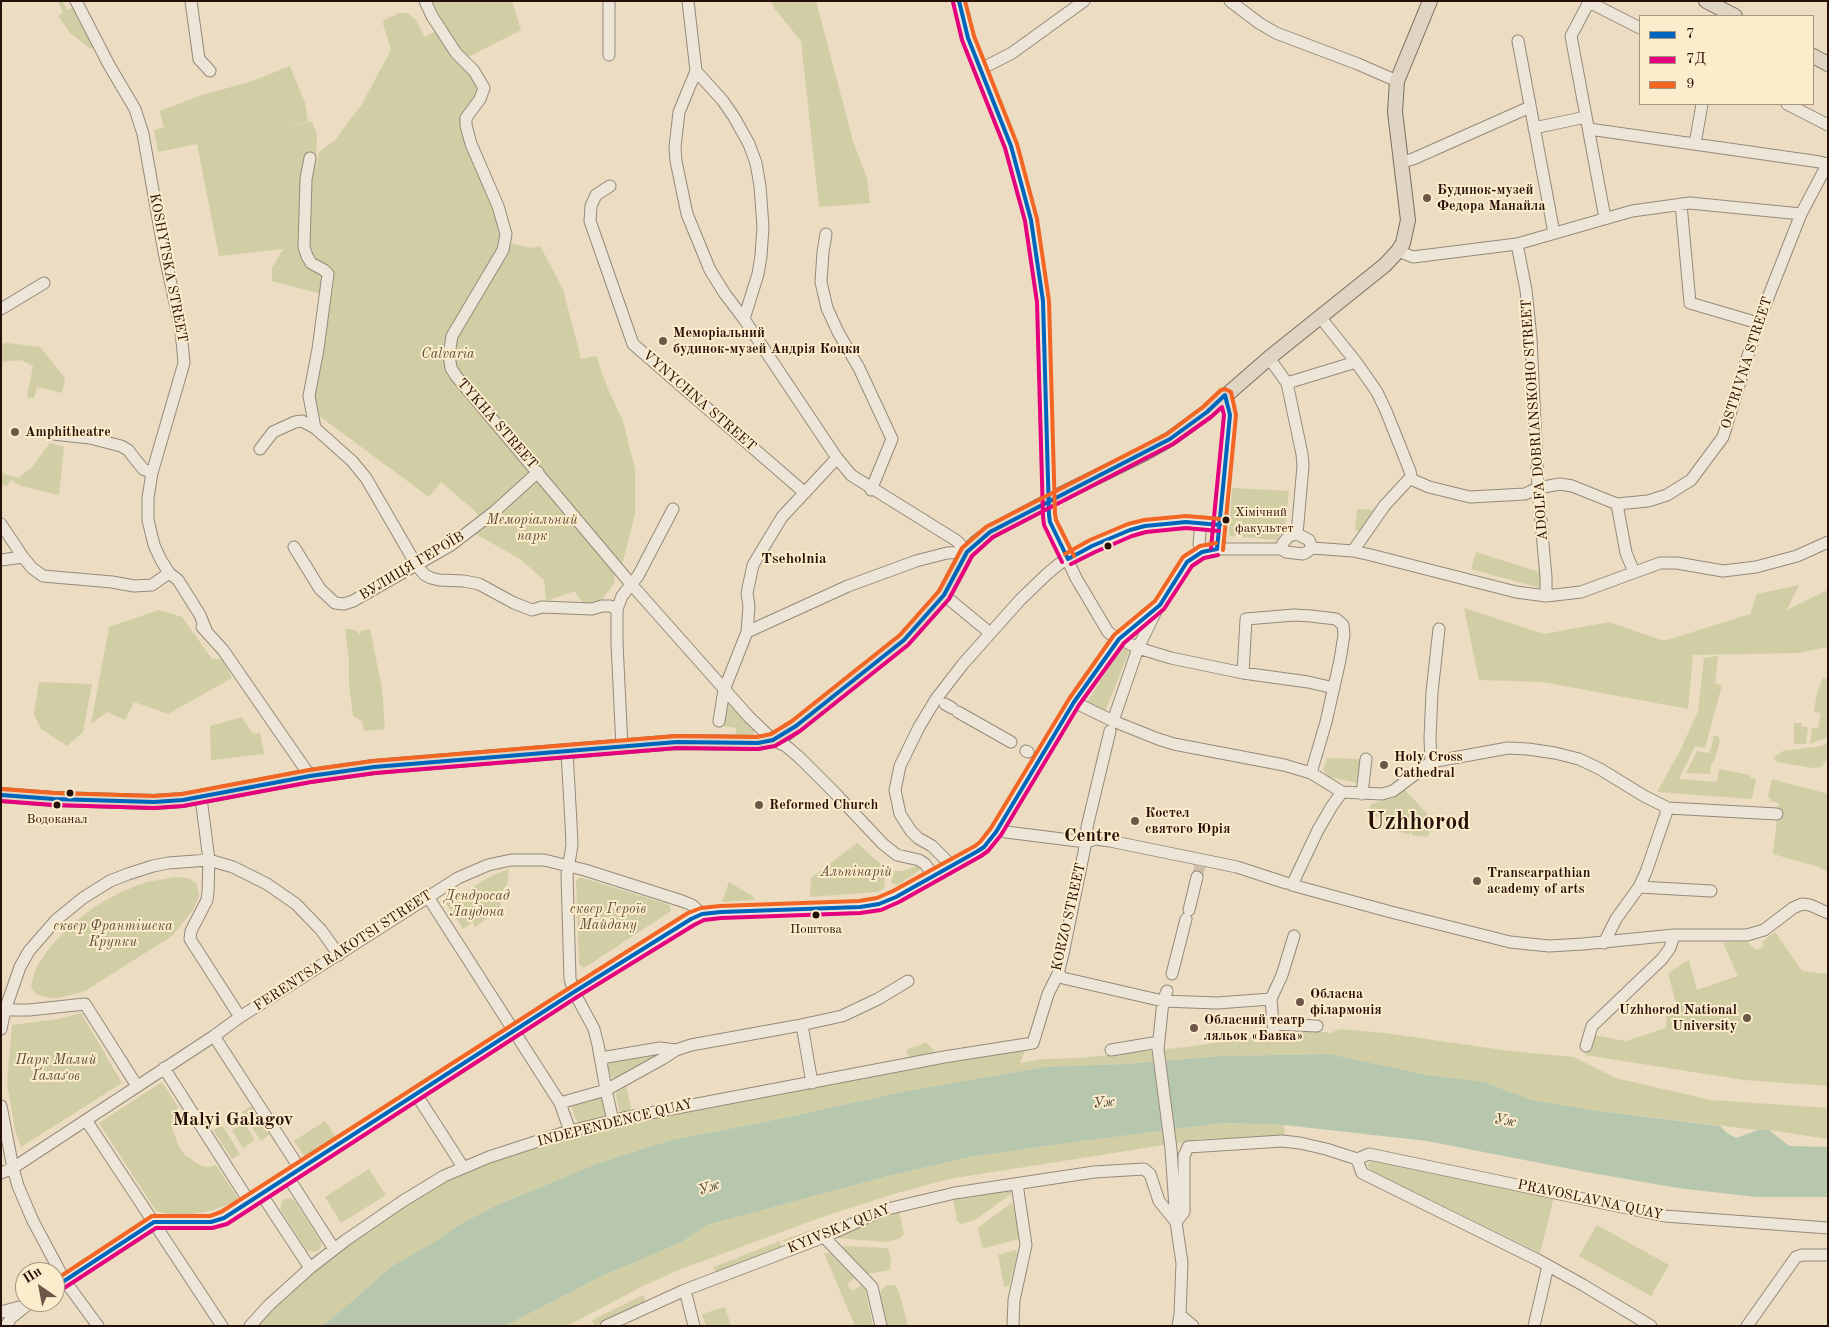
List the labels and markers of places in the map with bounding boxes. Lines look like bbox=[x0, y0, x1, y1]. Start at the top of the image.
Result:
place label: Будинок-музей Федора Манайла bbox=[1437, 182, 1546, 214]
marker: Будинок-музей Федора Манайла bbox=[1421, 192, 1433, 204]
place label: Меморіальний будинок-музей Андрія Коцки bbox=[673, 325, 860, 358]
marker: Меморіальний будинок-музей Андрія Коцки bbox=[657, 335, 669, 347]
place label: Amphitheatre bbox=[25, 424, 111, 440]
marker: Amphitheatre bbox=[9, 426, 21, 438]
place label: Хімічний факультет bbox=[1235, 505, 1294, 536]
marker: Хімічний факультет bbox=[1221, 515, 1231, 525]
unlabelled marker bbox=[1103, 541, 1113, 551]
place label: Holy Cross Cathedral bbox=[1394, 749, 1463, 782]
marker: Holy Cross Cathedral bbox=[1378, 759, 1390, 771]
unlabelled marker bbox=[65, 788, 75, 798]
place label: Reformed Church bbox=[769, 797, 878, 813]
marker: Reformed Church bbox=[753, 799, 765, 811]
marker: Водоканал bbox=[52, 800, 62, 810]
place label: Костел святого Юрія bbox=[1145, 805, 1230, 838]
place label: Водоканал bbox=[27, 812, 87, 828]
marker: Костел святого Юрія bbox=[1129, 815, 1141, 827]
place label: Transcarpathian academy of arts bbox=[1487, 865, 1590, 898]
marker: Transcarpathian academy of arts bbox=[1471, 875, 1483, 887]
marker: Поштова bbox=[811, 910, 821, 920]
place label: Поштова bbox=[790, 922, 842, 938]
place label: Обласна філармонія bbox=[1310, 986, 1382, 1019]
marker: Обласна філармонія bbox=[1294, 996, 1306, 1008]
place label: Uzhhorod National University bbox=[1619, 1002, 1737, 1034]
place label: Обласний театр ляльок «Бавка» bbox=[1204, 1012, 1305, 1044]
marker: Uzhhorod National University bbox=[1741, 1012, 1753, 1024]
marker: Обласний театр ляльок «Бавка» bbox=[1188, 1022, 1200, 1034]

